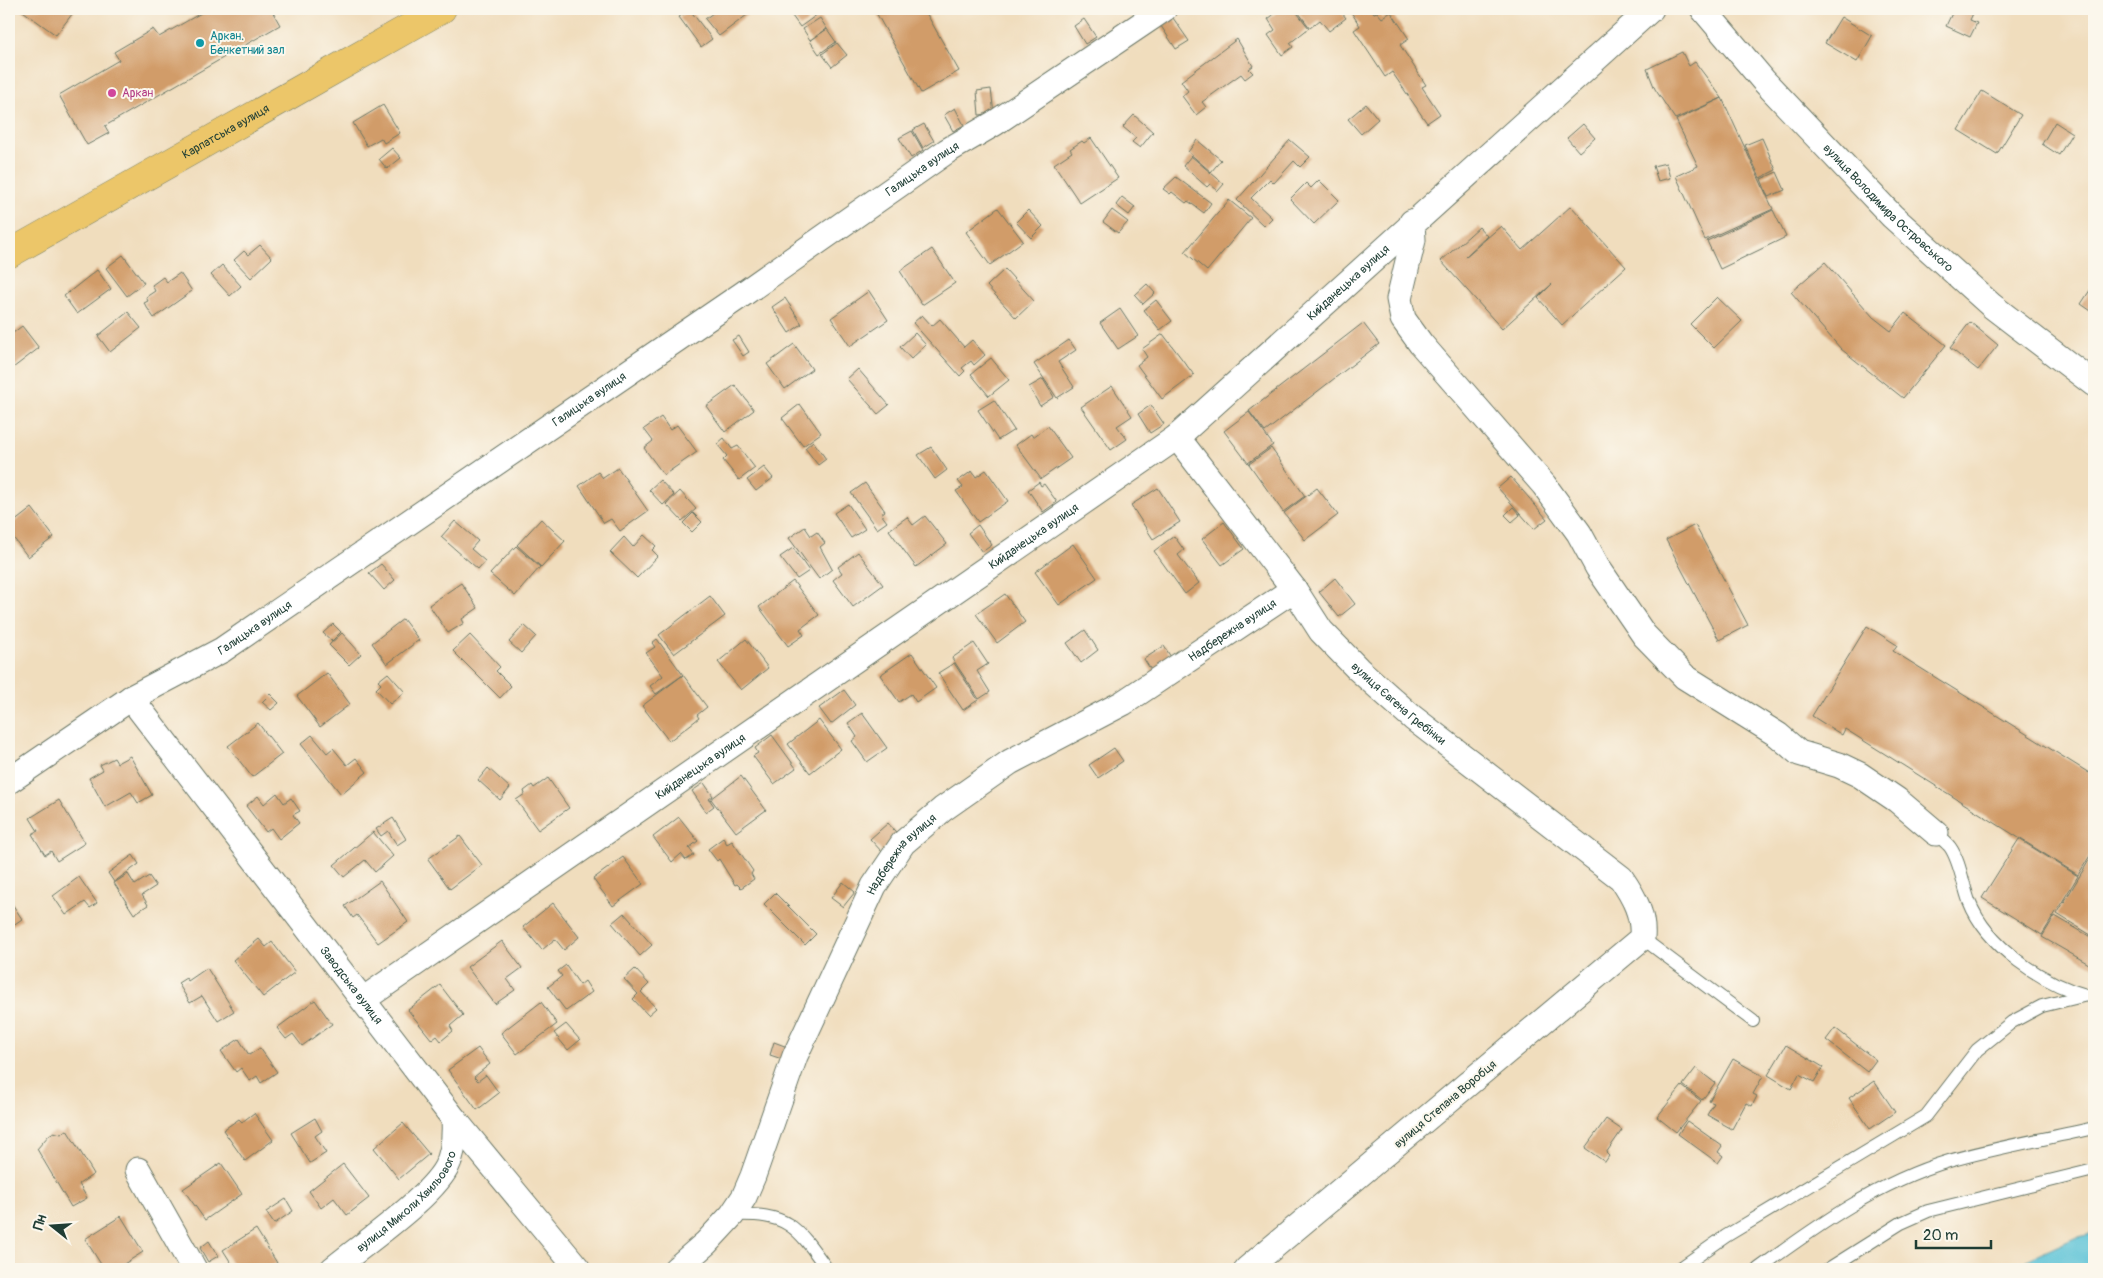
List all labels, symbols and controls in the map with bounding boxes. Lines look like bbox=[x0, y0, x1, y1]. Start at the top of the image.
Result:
place label: Аркан. Бенкетний зал bbox=[210, 29, 285, 58]
marker: Аркан. Бенкетний зал bbox=[194, 37, 206, 49]
place label: Аркан bbox=[122, 86, 153, 101]
marker: Аркан bbox=[106, 87, 118, 99]
street label: Карпатська вулиця bbox=[180, 101, 273, 162]
street label: Галицька вулиця bbox=[883, 138, 962, 200]
street label: вулиця Володимира Островського bbox=[1820, 141, 1956, 276]
street label: Кийданецька вулиця bbox=[1304, 241, 1393, 324]
street label: Галицька вулиця bbox=[549, 369, 630, 430]
street label: Кийданецька вулиця bbox=[986, 500, 1082, 573]
street label: Надбережна вулиця bbox=[1186, 596, 1280, 665]
street label: Галицька вулиця bbox=[216, 597, 295, 659]
street label: вулиця Євгена Гребінки bbox=[1348, 659, 1449, 749]
street label: Кийданецька вулиця bbox=[653, 730, 749, 803]
street label: Надбережна вулиця bbox=[864, 811, 940, 898]
street label: Заводська вулиця bbox=[316, 944, 386, 1028]
street label: вулиця Степана Воробця bbox=[1391, 1057, 1500, 1152]
street label: вулиця Миколи Хвильового bbox=[354, 1149, 460, 1256]
north arrow bbox=[28, 1200, 78, 1250]
text: Пн bbox=[30, 1212, 50, 1232]
scale bar bbox=[1916, 1218, 1990, 1250]
text: 20 m bbox=[1923, 1226, 1958, 1245]

